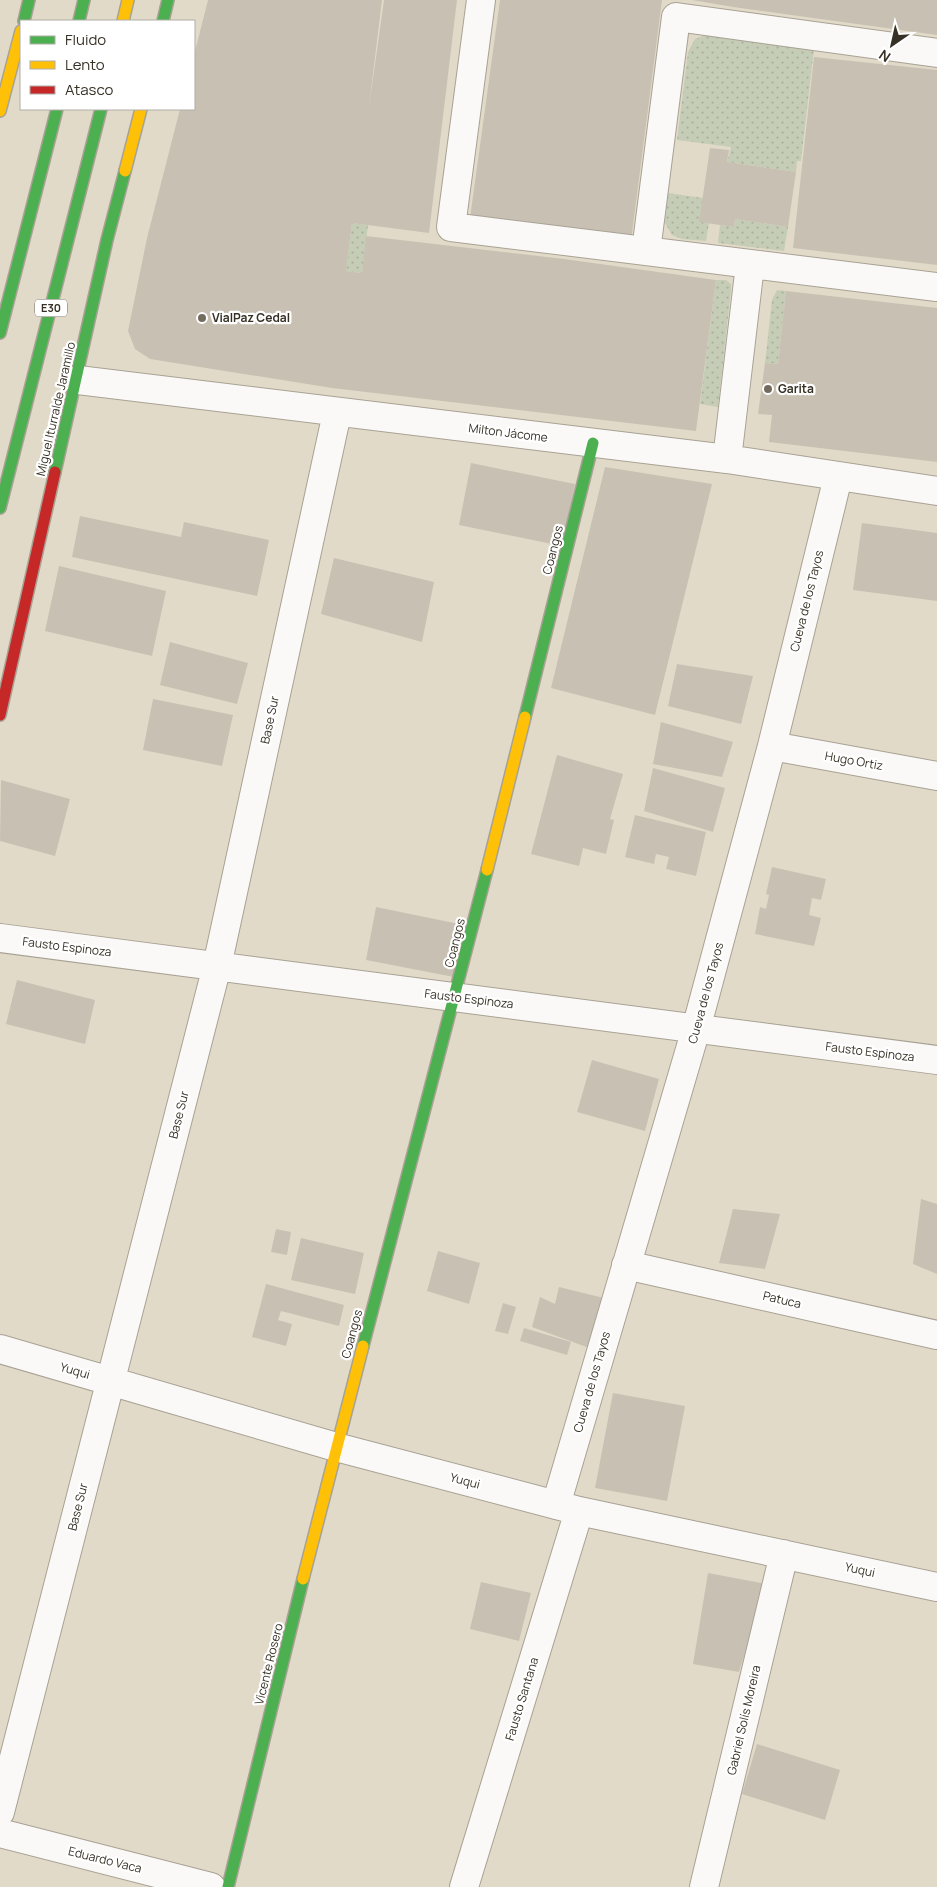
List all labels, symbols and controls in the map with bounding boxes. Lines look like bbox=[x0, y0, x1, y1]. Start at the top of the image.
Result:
legend bbox=[20, 20, 195, 110]
north arrow bbox=[867, 20, 917, 70]
text: Fluido bbox=[65, 29, 106, 50]
text: N bbox=[875, 46, 894, 67]
text: Lento bbox=[65, 54, 105, 75]
text: Atasco bbox=[65, 79, 113, 100]
road number: E30 bbox=[35, 300, 67, 316]
place label: VialPaz Cedal bbox=[212, 309, 290, 326]
marker: VialPaz Cedal bbox=[196, 312, 208, 324]
street label: Miguel Iturralde Jaramillo bbox=[32, 340, 79, 478]
place label: Garita bbox=[778, 380, 814, 397]
marker: Garita bbox=[762, 383, 774, 395]
street label: Milton Jácome bbox=[467, 419, 549, 446]
street label: Coangos bbox=[538, 524, 567, 576]
street label: Cueva de los Tayos bbox=[786, 548, 827, 654]
street label: Base Sur bbox=[256, 694, 283, 745]
street label: Hugo Ortiz bbox=[824, 747, 885, 774]
street label: Coangos bbox=[440, 917, 469, 969]
street label: Fausto Espinoza bbox=[22, 933, 113, 960]
street label: Cueva de los Tayos bbox=[684, 940, 727, 1046]
street label: Fausto Espinoza bbox=[424, 985, 515, 1012]
street label: Fausto Espinoza bbox=[825, 1038, 916, 1065]
street label: Base Sur bbox=[164, 1089, 193, 1141]
street label: Patuca bbox=[761, 1287, 803, 1312]
street label: Coangos bbox=[337, 1308, 366, 1360]
street label: Cueva de los Tayos bbox=[569, 1329, 614, 1434]
street label: Yuqui bbox=[58, 1358, 92, 1383]
street label: Yuqui bbox=[448, 1468, 482, 1493]
street label: Base Sur bbox=[63, 1481, 92, 1533]
street label: Yuqui bbox=[843, 1558, 877, 1581]
street label: Vicente Rosero bbox=[250, 1621, 287, 1706]
street label: Fausto Santana bbox=[501, 1655, 542, 1743]
street label: Gabriel Solís Moreira bbox=[723, 1663, 764, 1777]
street label: Eduardo Vaca bbox=[67, 1842, 144, 1877]

